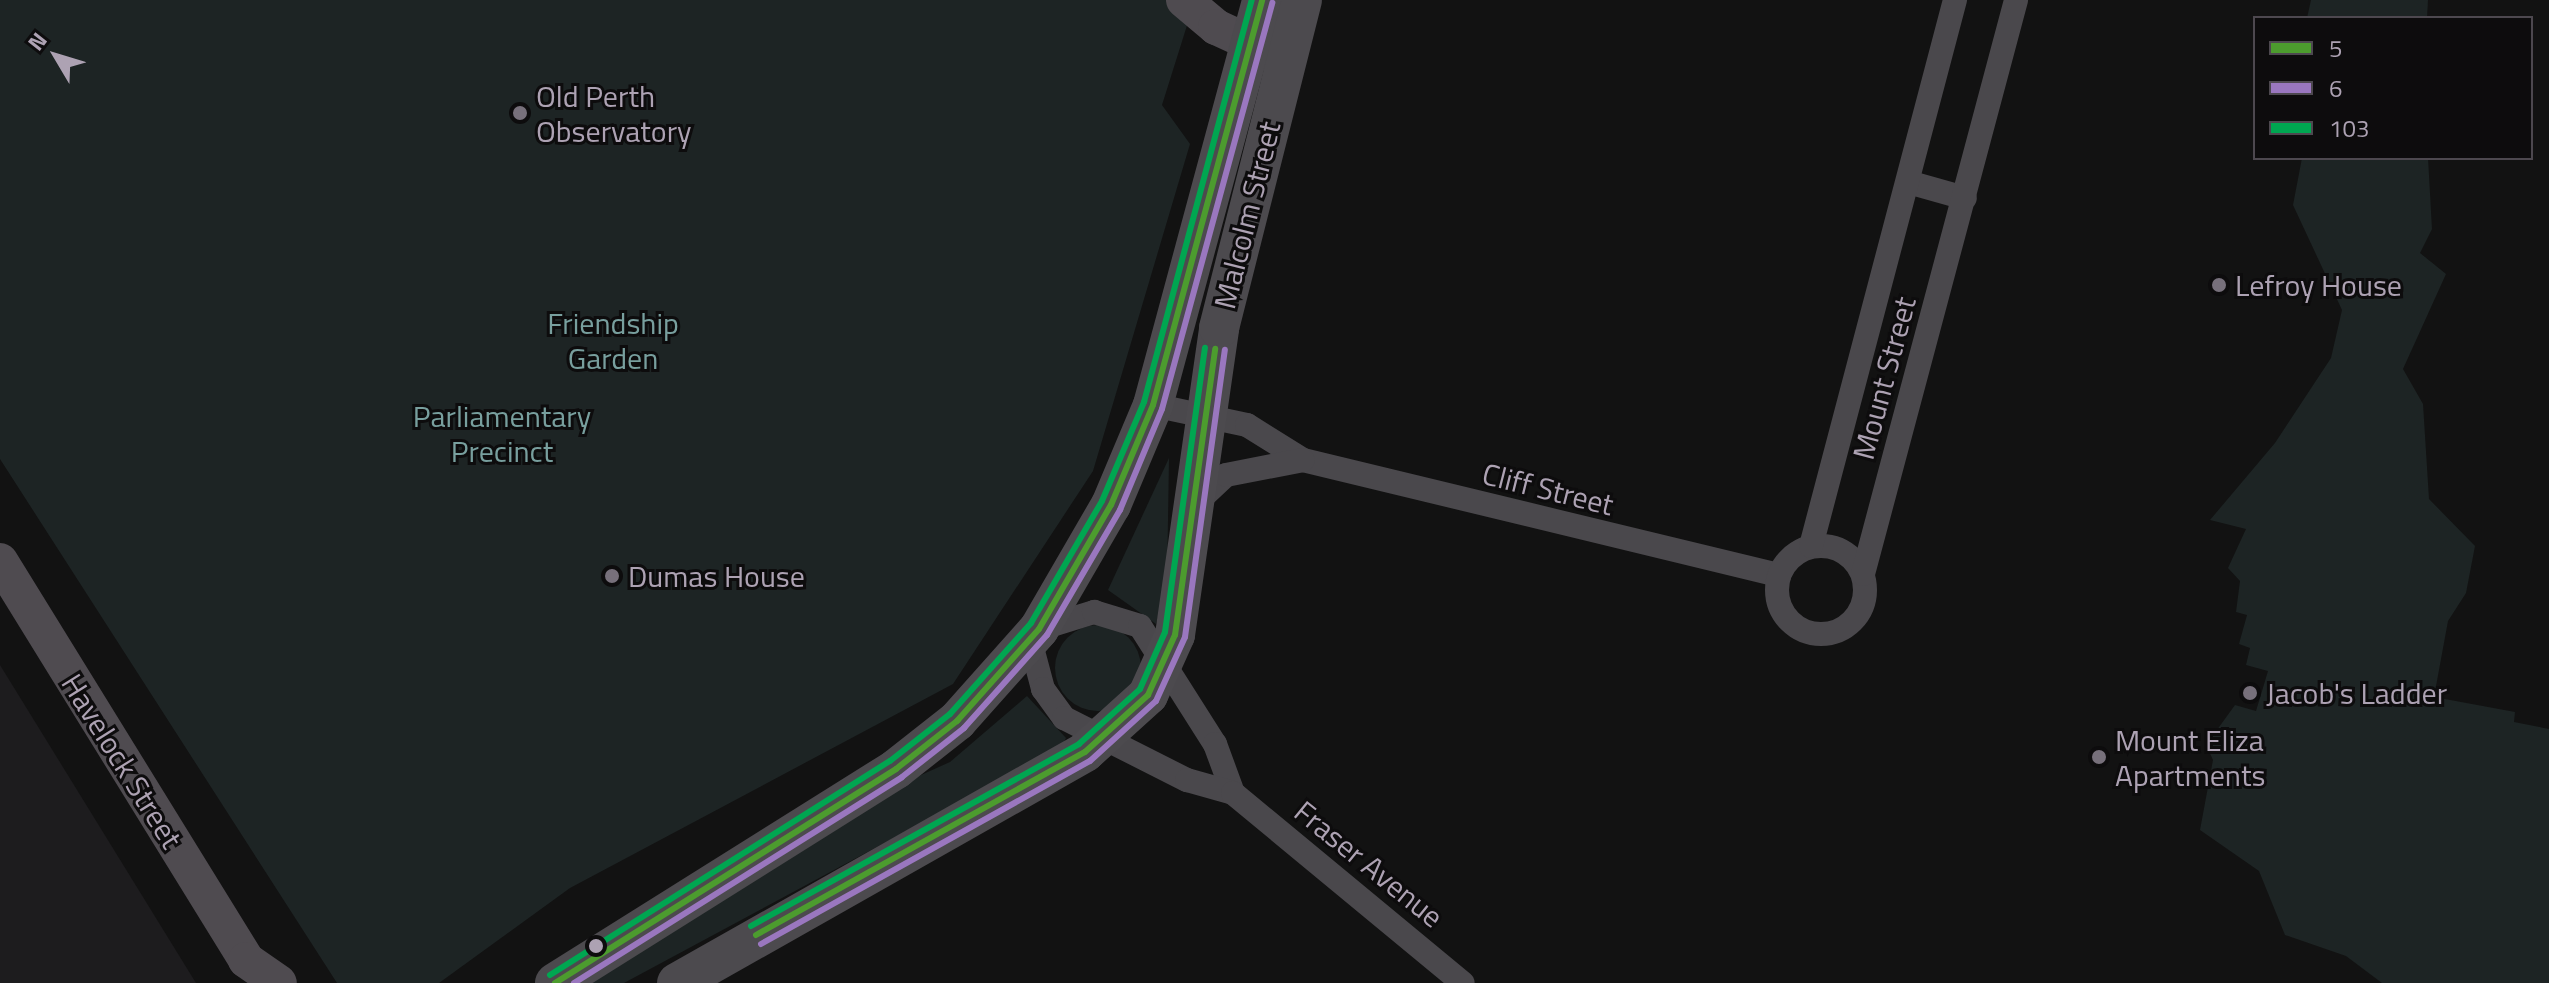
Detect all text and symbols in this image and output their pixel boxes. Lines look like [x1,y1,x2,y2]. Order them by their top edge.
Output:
north arrow [16,16,96,96]
legend [2253,16,2533,160]
text: N [19,25,55,58]
text: 5 [2329,30,2342,66]
text: 6 [2329,70,2342,106]
place label: Old Perth Observatory [536,78,692,148]
marker: Old Perth Observatory [511,104,529,122]
text: 103 [2329,110,2369,146]
street label: Malcolm Street [1206,118,1288,312]
place label: Lefroy House [2235,267,2402,303]
marker: Lefroy House [2210,276,2228,294]
street label: Mount Street [1845,293,1923,463]
park label: Friendship Garden [547,305,679,376]
park label: Parliamentary Precinct [413,398,591,468]
street label: Cliff Street [1479,455,1617,523]
place label: Dumas House [628,558,805,594]
marker: Dumas House [603,567,621,585]
street label: Havelock Street [54,667,190,855]
place label: Jacob's Ladder [2266,675,2447,711]
marker: Jacob's Ladder [2241,684,2259,702]
place label: Mount Eliza Apartments [2115,722,2265,792]
marker: Mount Eliza Apartments [2090,748,2108,766]
street label: Fraser Avenue [1288,793,1450,935]
unlabelled marker [588,938,604,954]

